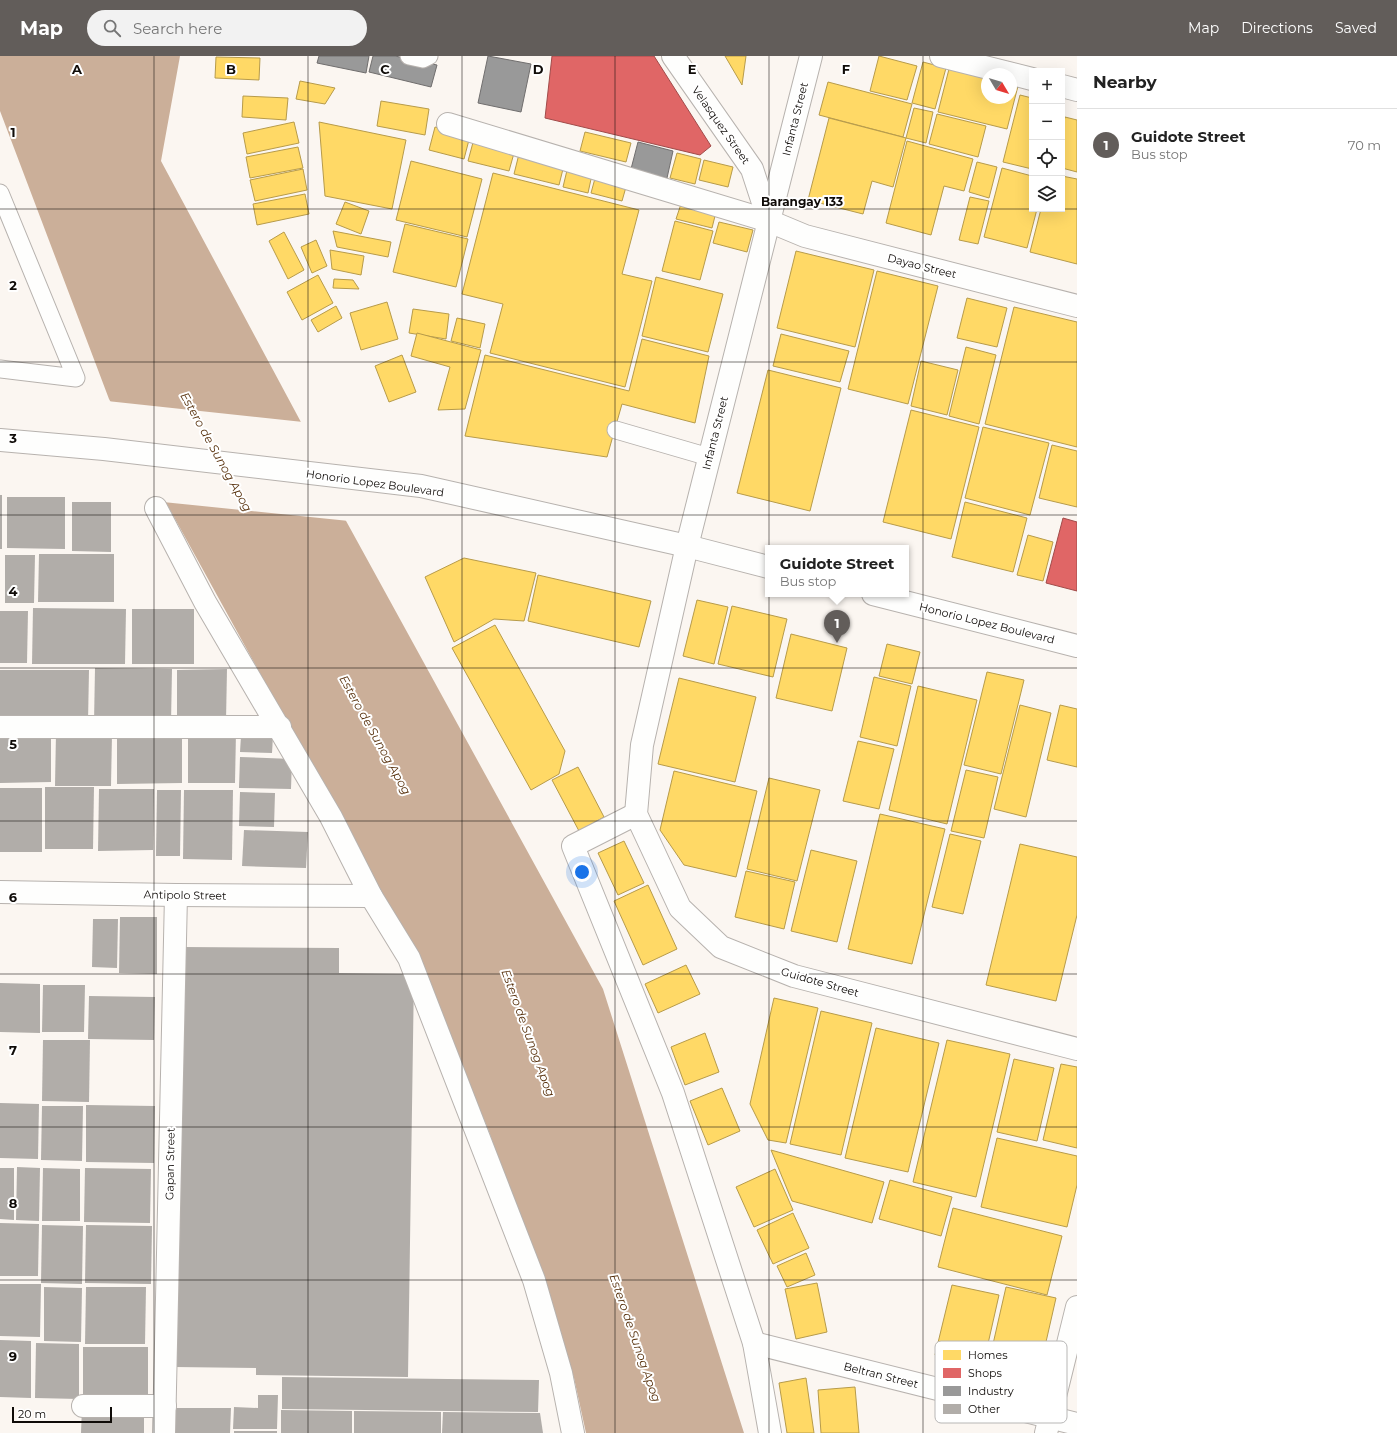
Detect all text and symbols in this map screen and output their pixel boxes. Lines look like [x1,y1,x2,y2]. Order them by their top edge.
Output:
search box [87,10,367,46]
text: Map [20,17,63,40]
icon: search [101,17,123,39]
text: Search here [133,19,222,38]
text: Map [1188,19,1219,37]
text: Directions [1241,19,1313,37]
text: Saved [1335,19,1377,37]
text: A [71,61,83,77]
text: B [226,61,236,77]
text: C [380,61,390,77]
text: D [533,61,544,77]
text: E [688,61,697,77]
text: F [842,61,850,77]
north arrow [981,68,1017,104]
map controls [1029,68,1065,212]
button: + [1029,68,1065,104]
text: Nearby [1093,72,1157,92]
street label: Infanta Street [779,80,811,157]
street label: Velasquez Street [689,83,753,167]
button: − [1029,104,1065,140]
text: 1 [10,124,16,140]
text: Guidote Street [1131,127,1245,146]
text: 1 [1103,137,1109,153]
text: 70 m [1348,137,1381,153]
button: locate [1029,140,1065,176]
text: Bus stop [1131,146,1188,162]
button: layers [1029,176,1065,212]
district label: Barangay 133 [761,194,843,209]
street label: Dayao Street [886,251,958,281]
text: 2 [9,277,17,293]
water label: Estero de Sunog Apog [177,389,256,514]
street label: Infanta Street [699,394,731,471]
text: 3 [8,430,17,446]
street label: Honorio Lopez Boulevard [305,466,445,500]
popup [765,545,909,597]
text: Guidote Street [780,554,894,573]
text: Bus stop [780,573,836,589]
text: 4 [9,583,18,599]
street label: Honorio Lopez Boulevard [918,599,1056,647]
pin: 1 [824,610,850,643]
water label: Estero de Sunog Apog [336,672,415,797]
text: 5 [9,736,17,752]
your location [572,862,592,882]
street label: Antipolo Street [143,887,227,903]
text: 6 [9,889,18,905]
street label: Guidote Street [779,964,861,1000]
water label: Estero de Sunog Apog [498,967,559,1099]
text: 7 [9,1042,17,1058]
street label: Gapan Street [162,1127,178,1200]
text: 8 [9,1195,18,1211]
water label: Estero de Sunog Apog [606,1272,664,1404]
legend [935,1341,1067,1423]
text: 9 [9,1348,17,1364]
text: Homes [968,1348,1008,1362]
street label: Beltran Street [842,1359,920,1391]
text: Shops [968,1366,1003,1380]
text: Industry [968,1384,1014,1398]
text: Other [968,1402,1000,1416]
scale bar [12,1405,112,1424]
text: 20 m [18,1407,46,1421]

